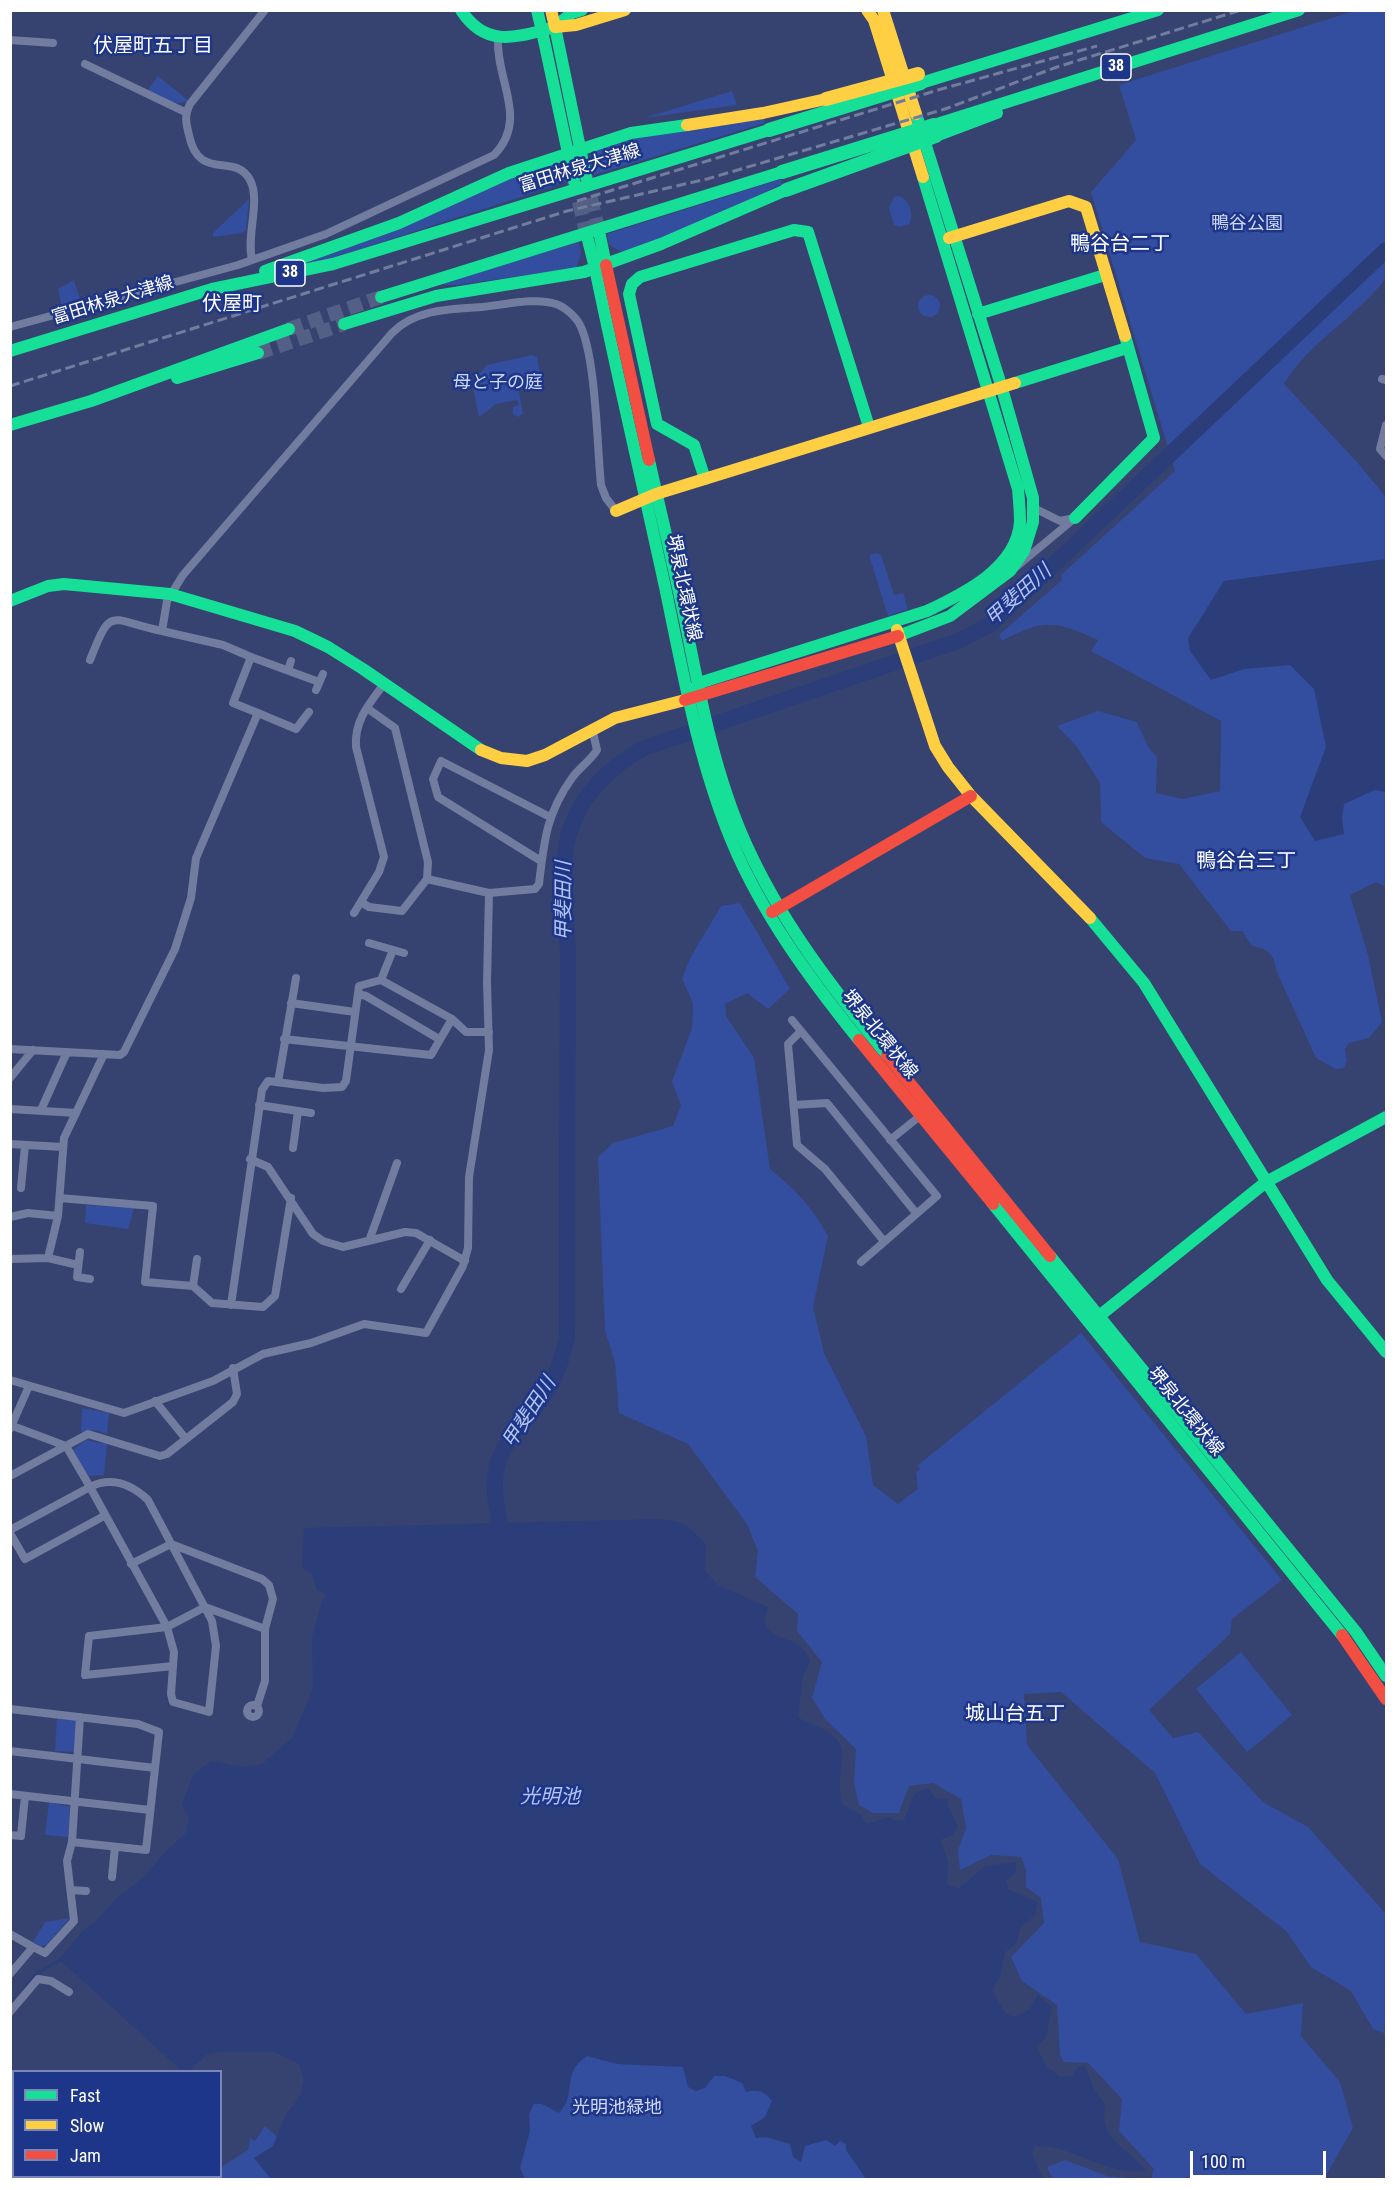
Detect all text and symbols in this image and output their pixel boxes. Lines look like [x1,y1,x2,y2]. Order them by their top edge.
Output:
district label: 伏屋町五丁目 [93,35,213,59]
road number: 38 [1101,54,1131,80]
street label: 富田林泉大津線 [517,140,643,198]
park label: 鴨谷公園 [1211,213,1283,235]
district label: 鴨谷台二丁 [1070,233,1170,257]
road number: 38 [275,260,305,286]
street label: 富田林泉大津線 [50,272,176,330]
district label: 伏屋町 [202,293,262,317]
park label: 母と子の庭 [453,372,543,394]
street label: 堺泉北環状線 [661,533,705,643]
water label: 甲斐田川 [981,560,1057,632]
district label: 鴨谷台三丁 [1196,850,1296,874]
water label: 甲斐田川 [553,861,577,941]
street label: 堺泉北環状線 [837,986,921,1084]
street label: 堺泉北環状線 [1143,1363,1227,1461]
water label: 甲斐田川 [498,1373,562,1453]
district label: 城山台五丁 [965,1703,1065,1727]
water label: 光明池 [520,1786,580,1810]
legend [12,2070,222,2178]
text: Fast [70,2085,101,2106]
park label: 光明池緑地 [572,2097,662,2119]
text: Slow [70,2115,104,2136]
scale bar [1193,2139,1330,2177]
text: Jam [70,2145,101,2166]
text: 100 m [1201,2151,1245,2172]

